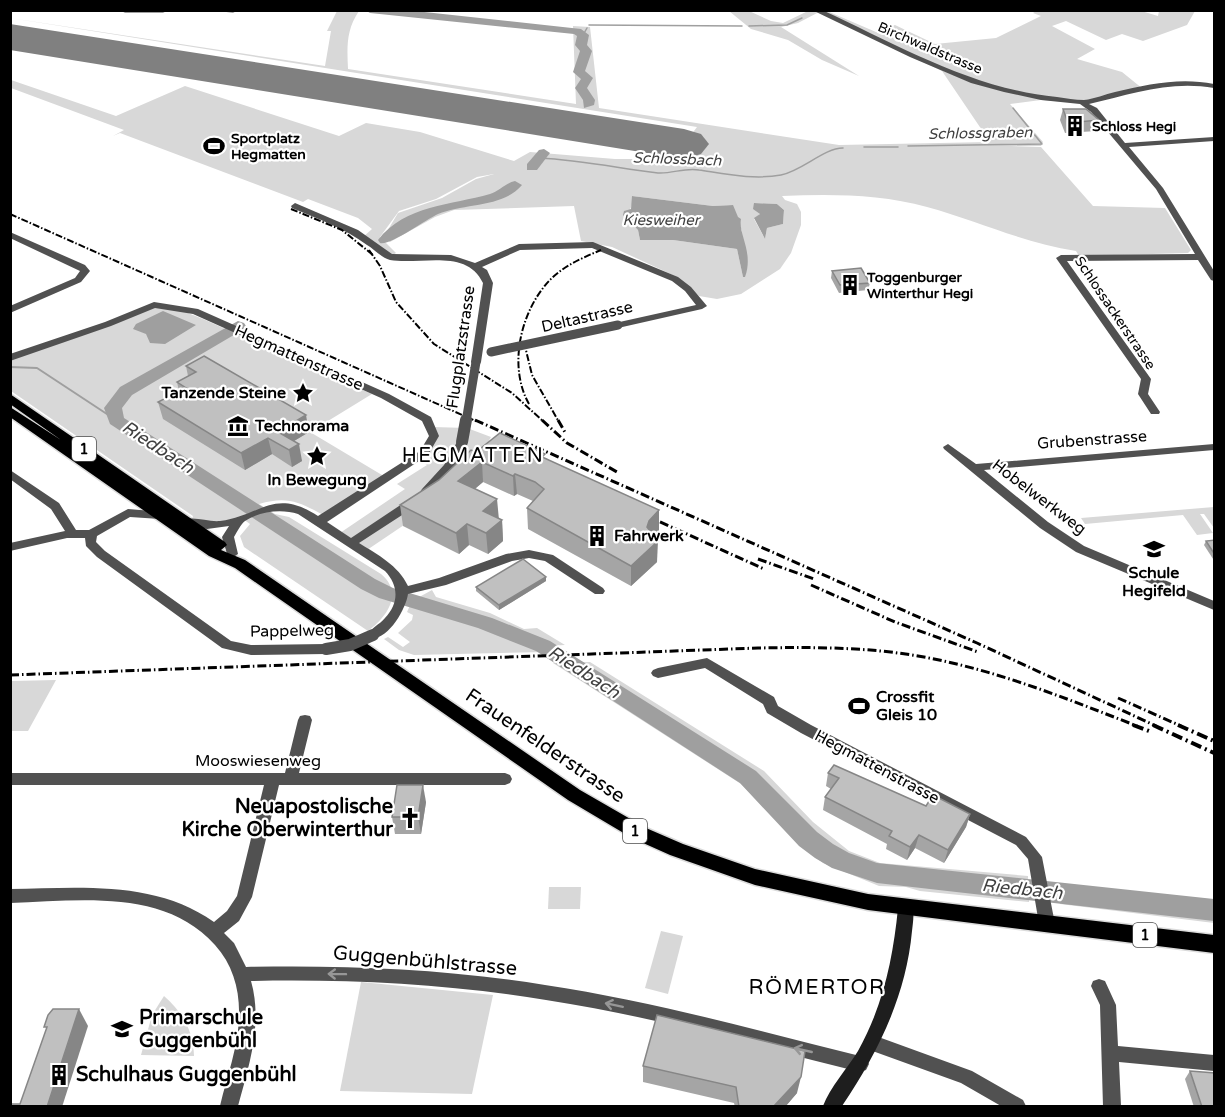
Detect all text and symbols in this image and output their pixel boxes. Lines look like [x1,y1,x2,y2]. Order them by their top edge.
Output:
street label: Birchwaldstrasse [875,18,985,78]
building icon: Schloss Hegi [1063,114,1087,138]
place label: Schloss Hegi [1092,118,1176,135]
water label: Schlossgraben [928,123,1033,143]
place label: Sportplatz Hegmatten [231,130,306,163]
sports icon: Sportplatz Hegmatten [202,134,226,158]
water label: Schlossbach [632,148,722,170]
water label: Kiesweiher [623,211,702,229]
street label: Schlossackerstrasse [1071,253,1159,373]
place label: Toggenburger Winterthur Hegi [866,269,973,302]
building icon: Toggenburger Winterthur Hegi [838,273,862,297]
street label: Flugplatzstrasse [442,284,480,410]
street label: Deltastrasse [539,297,635,337]
street label: Hegmattenstrasse [232,321,366,395]
place icon: Tanzende Steine [291,381,315,405]
place label: Tanzende Steine [160,383,286,403]
museum icon: Technorama [226,414,250,438]
water label: Riedbach [118,416,199,479]
place label: Technorama [254,416,349,436]
street label: Grubenstrasse [1036,426,1148,454]
road number: 1 [72,437,96,461]
place icon: In Bewegung [305,444,329,468]
district label: HEGMATTEN [402,444,544,468]
street label: Hobelwerkweg [988,455,1090,539]
place label: In Bewegung [267,470,367,490]
building icon: Fahrwerk [585,524,609,548]
place label: Fahrwerk [614,526,684,546]
school or university icon: Schule Hegifeld [1142,537,1166,561]
place label: Schule Hegifeld [1122,563,1186,601]
street label: Pappelweg [250,620,334,642]
water label: Riedbach [544,641,625,704]
street label: Frauenfelderstrasse [461,684,629,808]
place label: Crossfit Gleis 10 [876,687,937,725]
sports icon: Crossfit Gleis 10 [847,694,871,718]
street label: Hegmattenstrasse [811,726,943,808]
street label: Mooswiesenweg [195,751,321,771]
place label: Neuapostolische Kirche Oberwinterthur [181,795,393,842]
church icon: Neuapostolische Kirche Oberwinterthur [398,806,422,830]
road number: 1 [623,819,647,843]
water label: Riedbach [981,874,1064,904]
road number: 1 [1133,923,1157,947]
street label: Guggenbühlstrasse [332,941,518,981]
one-way arrow [327,968,347,980]
district label: RÖMERTOR [749,975,885,1000]
one-way arrow [604,999,624,1010]
place label: Primarschule Guggenbühl [139,1006,263,1053]
school or university icon: Primarschule Guggenbühl [110,1017,134,1041]
one-way arrow [794,1044,813,1056]
building icon: Schulhaus Guggenbühl [47,1063,71,1087]
place label: Schulhaus Guggenbühl [76,1063,297,1087]

